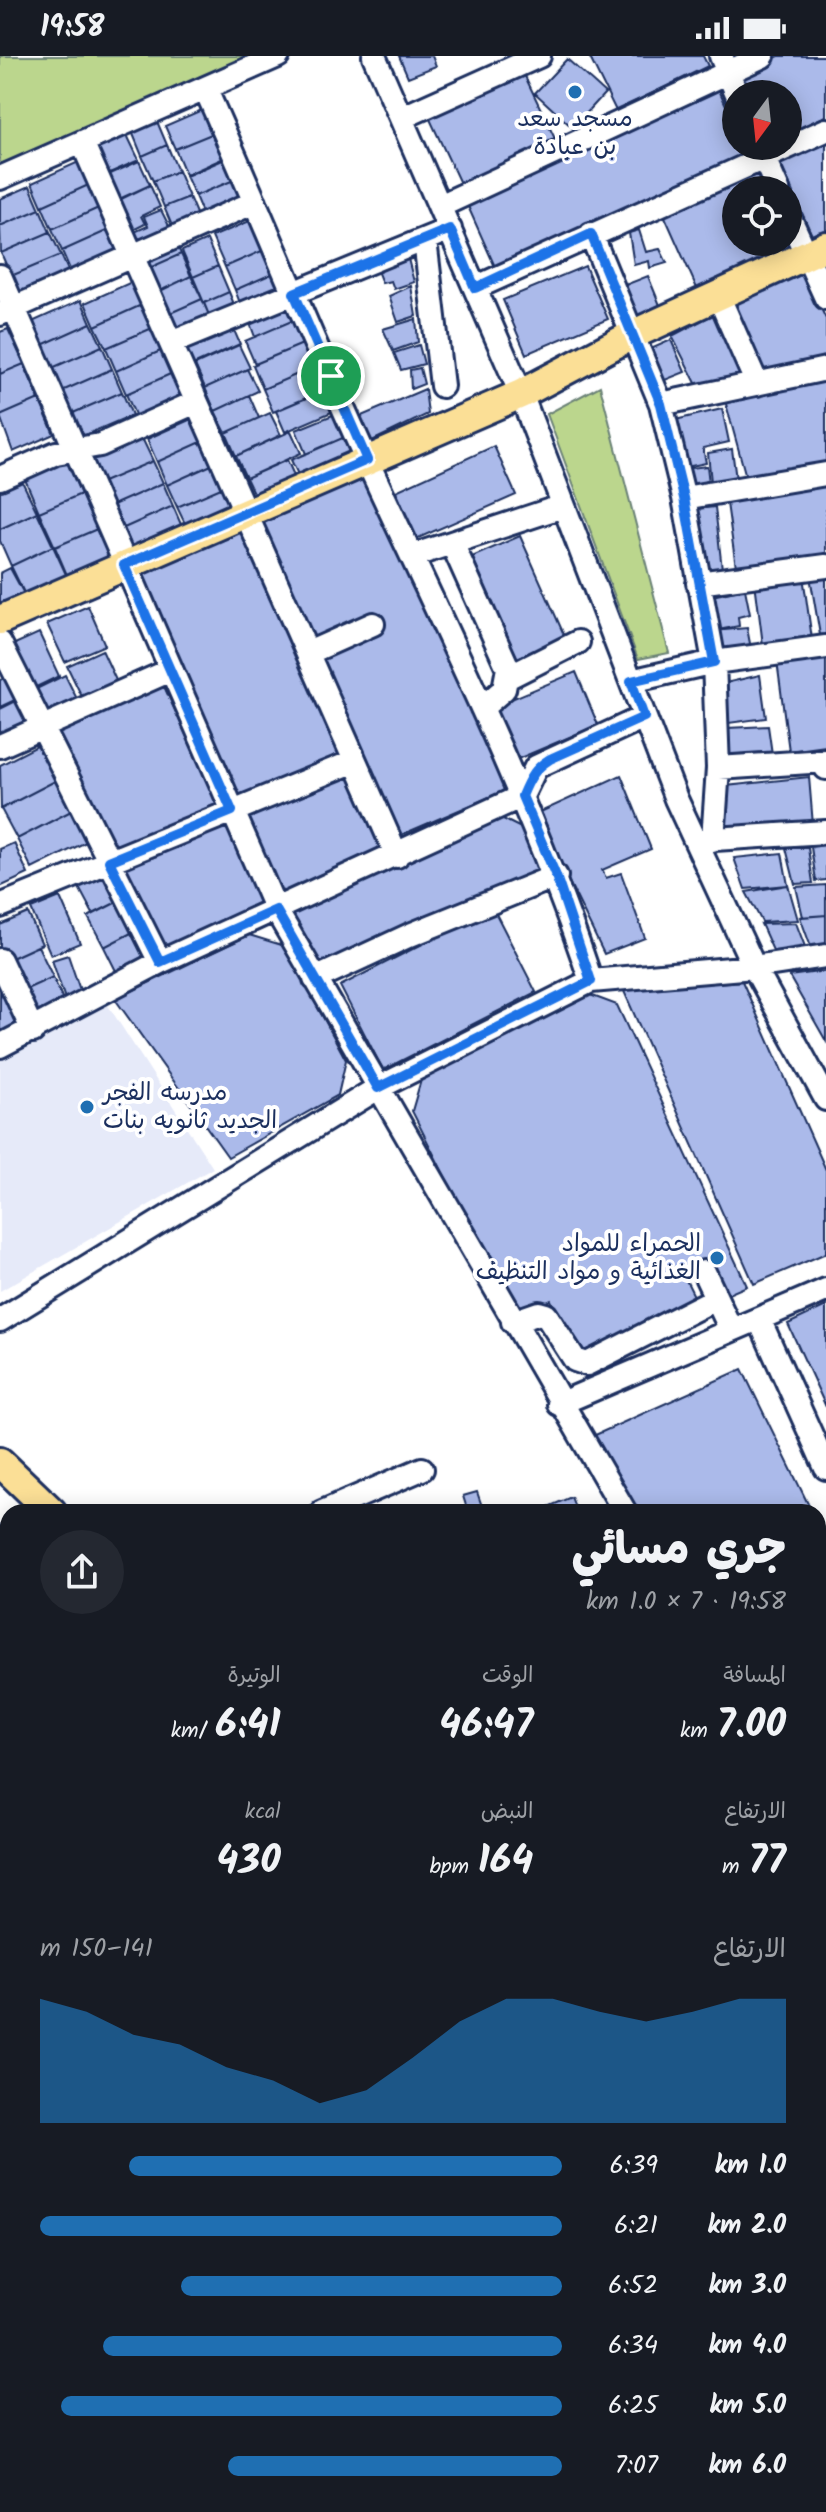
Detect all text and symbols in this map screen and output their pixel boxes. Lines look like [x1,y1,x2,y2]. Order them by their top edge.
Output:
text: 19:58 [40,4,105,52]
north arrow [722,80,802,160]
map controls [722,80,802,256]
marker: مسجد سعد بن عبادة [566,83,584,101]
place label: مسجد سعد بن عبادة [517,100,633,167]
button: locate [722,176,802,256]
pin [297,342,365,410]
icon: arrive [309,354,353,398]
place label: مدرسه الفجر الجديد ثانويه بنات [101,1074,277,1141]
marker: مدرسه الفجر الجديد ثانويه بنات [78,1098,96,1116]
place label: الحمراء للمواد الغذائية و مواد التنظيف [476,1225,701,1292]
marker: الحمراء للمواد الغذائية و مواد التنظيف [708,1249,726,1267]
text: جري مسائي [572,1516,786,1586]
button: share [40,1530,124,1614]
text: 19:58 · 7 × 1.0 km [586,1581,786,1623]
text: الوتيرة [228,1659,281,1694]
text: الوقت [482,1659,533,1694]
text: المسافة [723,1659,786,1694]
text: 6:41 [215,1694,281,1758]
text: 46:47 [439,1694,533,1758]
text: 7.00 [717,1694,786,1758]
text: /km [171,1714,215,1749]
text: km [680,1714,717,1749]
text: kcal [245,1795,281,1830]
text: النبض [481,1795,533,1830]
text: الارتفاع [724,1795,786,1830]
text: 430 [216,1830,281,1894]
text: 164 [478,1830,533,1894]
text: 77 [748,1830,786,1894]
text: bpm [429,1850,478,1885]
text: m [722,1850,748,1885]
text: 141–150 m [40,1928,153,1970]
text: الارتفاع [713,1929,786,1971]
text: 6:39 [610,2145,658,2187]
text: 1.0 km [715,2145,786,2187]
text: 6:21 [614,2205,658,2247]
text: 2.0 km [707,2205,786,2247]
text: 6:52 [608,2265,658,2307]
text: 3.0 km [708,2265,786,2307]
text: 6:34 [608,2325,658,2367]
text: 4.0 km [708,2325,786,2367]
text: 6:25 [608,2385,658,2427]
text: 5.0 km [709,2385,786,2427]
text: 7:07 [615,2445,658,2487]
text: 6.0 km [708,2445,786,2487]

